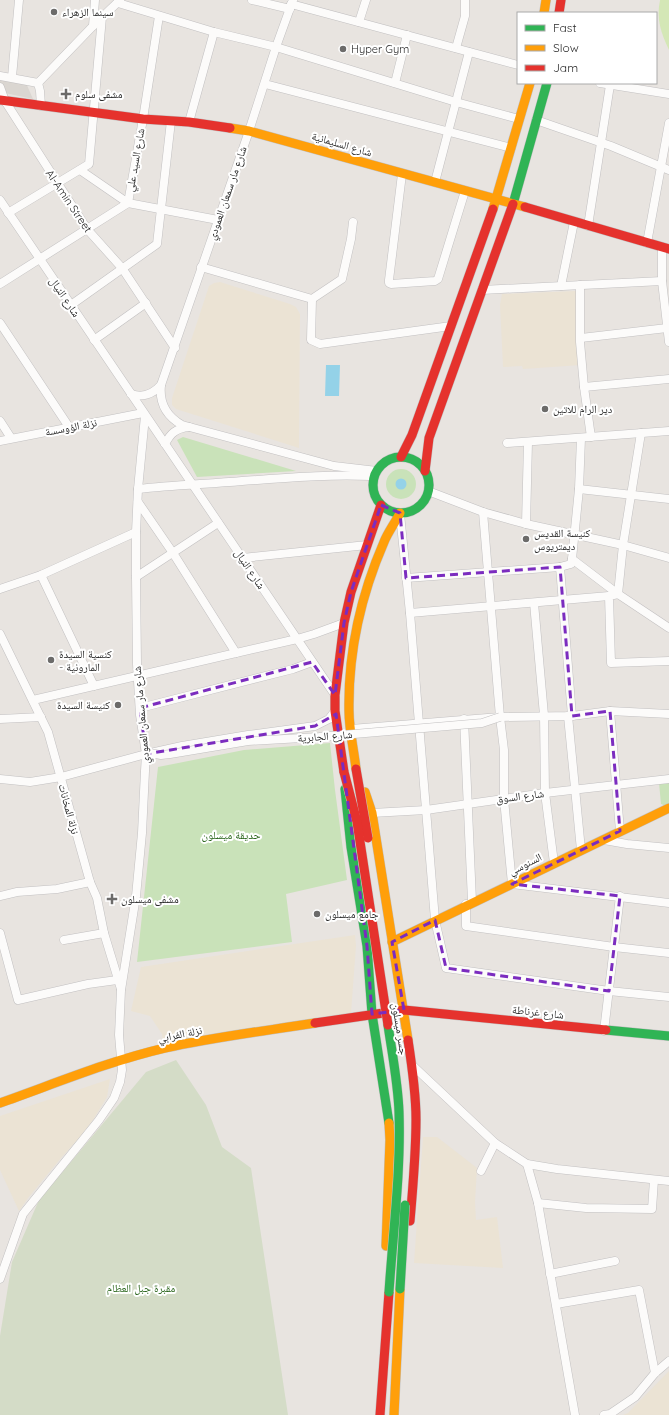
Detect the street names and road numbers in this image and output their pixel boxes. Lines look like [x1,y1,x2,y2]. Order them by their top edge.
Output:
street label: شارع السيد علي [123,127,149,193]
street label: شارع السليمانية [310,129,374,159]
street label: شارع مار سمعان العمودي [204,144,251,242]
street label: Al-Amin Street [43,167,95,235]
street label: شارع النيال [47,274,83,320]
street label: نزلة الؤوسسة [44,415,98,439]
street label: شارع النيال [232,546,268,592]
street label: شارع مار سمعان العمودي [130,665,154,764]
street label: شارع الجابرية [297,727,353,745]
street label: نزلة المخانات [56,782,82,836]
street label: شارع السوق [495,786,545,806]
street label: السنوسي [506,850,545,880]
street label: جسر ميسلون [389,1002,411,1056]
street label: شارع غرناطة [511,1002,565,1022]
street label: نزلة الفرابي [157,1023,204,1047]

